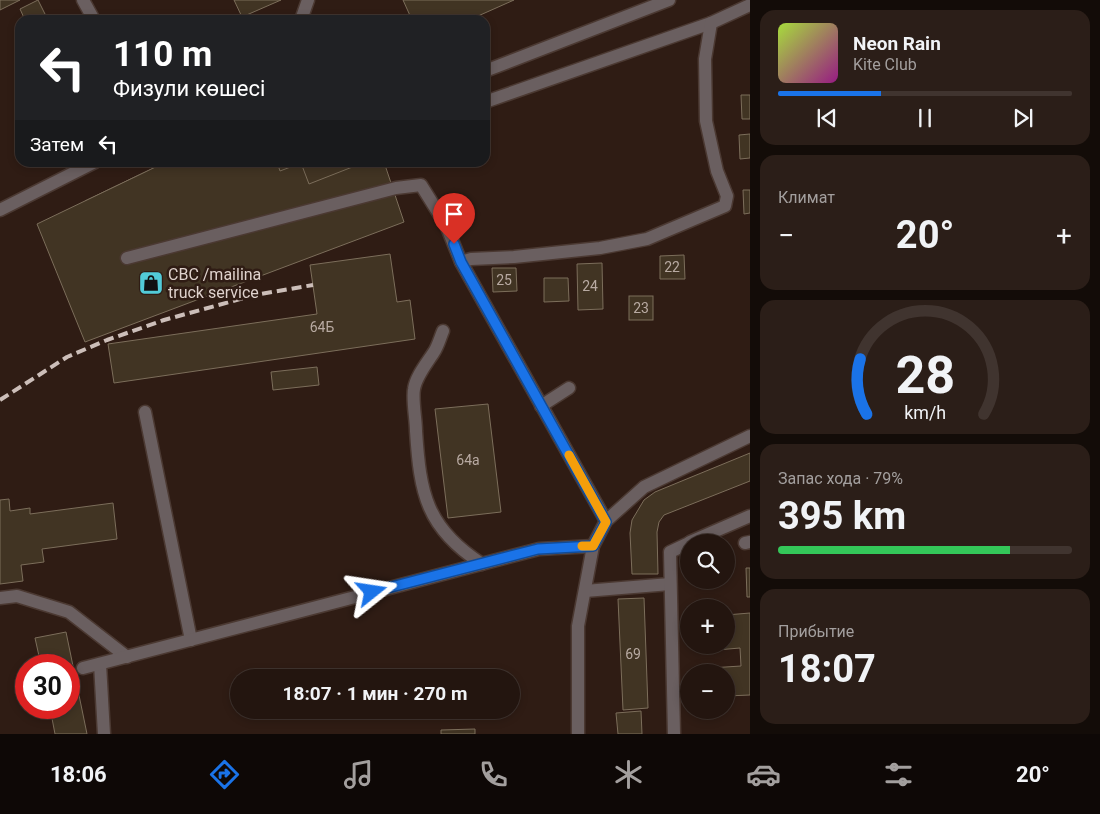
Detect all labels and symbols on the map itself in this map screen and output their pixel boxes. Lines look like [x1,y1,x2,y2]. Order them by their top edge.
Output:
pin [433,193,475,244]
house number: 22 [664,259,680,275]
place label: CBC /mailina truck service [168,265,261,302]
shop icon: CBC /mailina truck service [138,270,164,296]
house number: 25 [496,272,512,288]
house number: 24 [582,278,598,294]
house number: 23 [633,300,649,316]
house number: 64Б [310,319,334,335]
house number: 64а [456,452,480,468]
position arrow [345,565,397,617]
house number: 69 [625,646,641,662]
speed limit sign: 30 [15,654,80,719]

